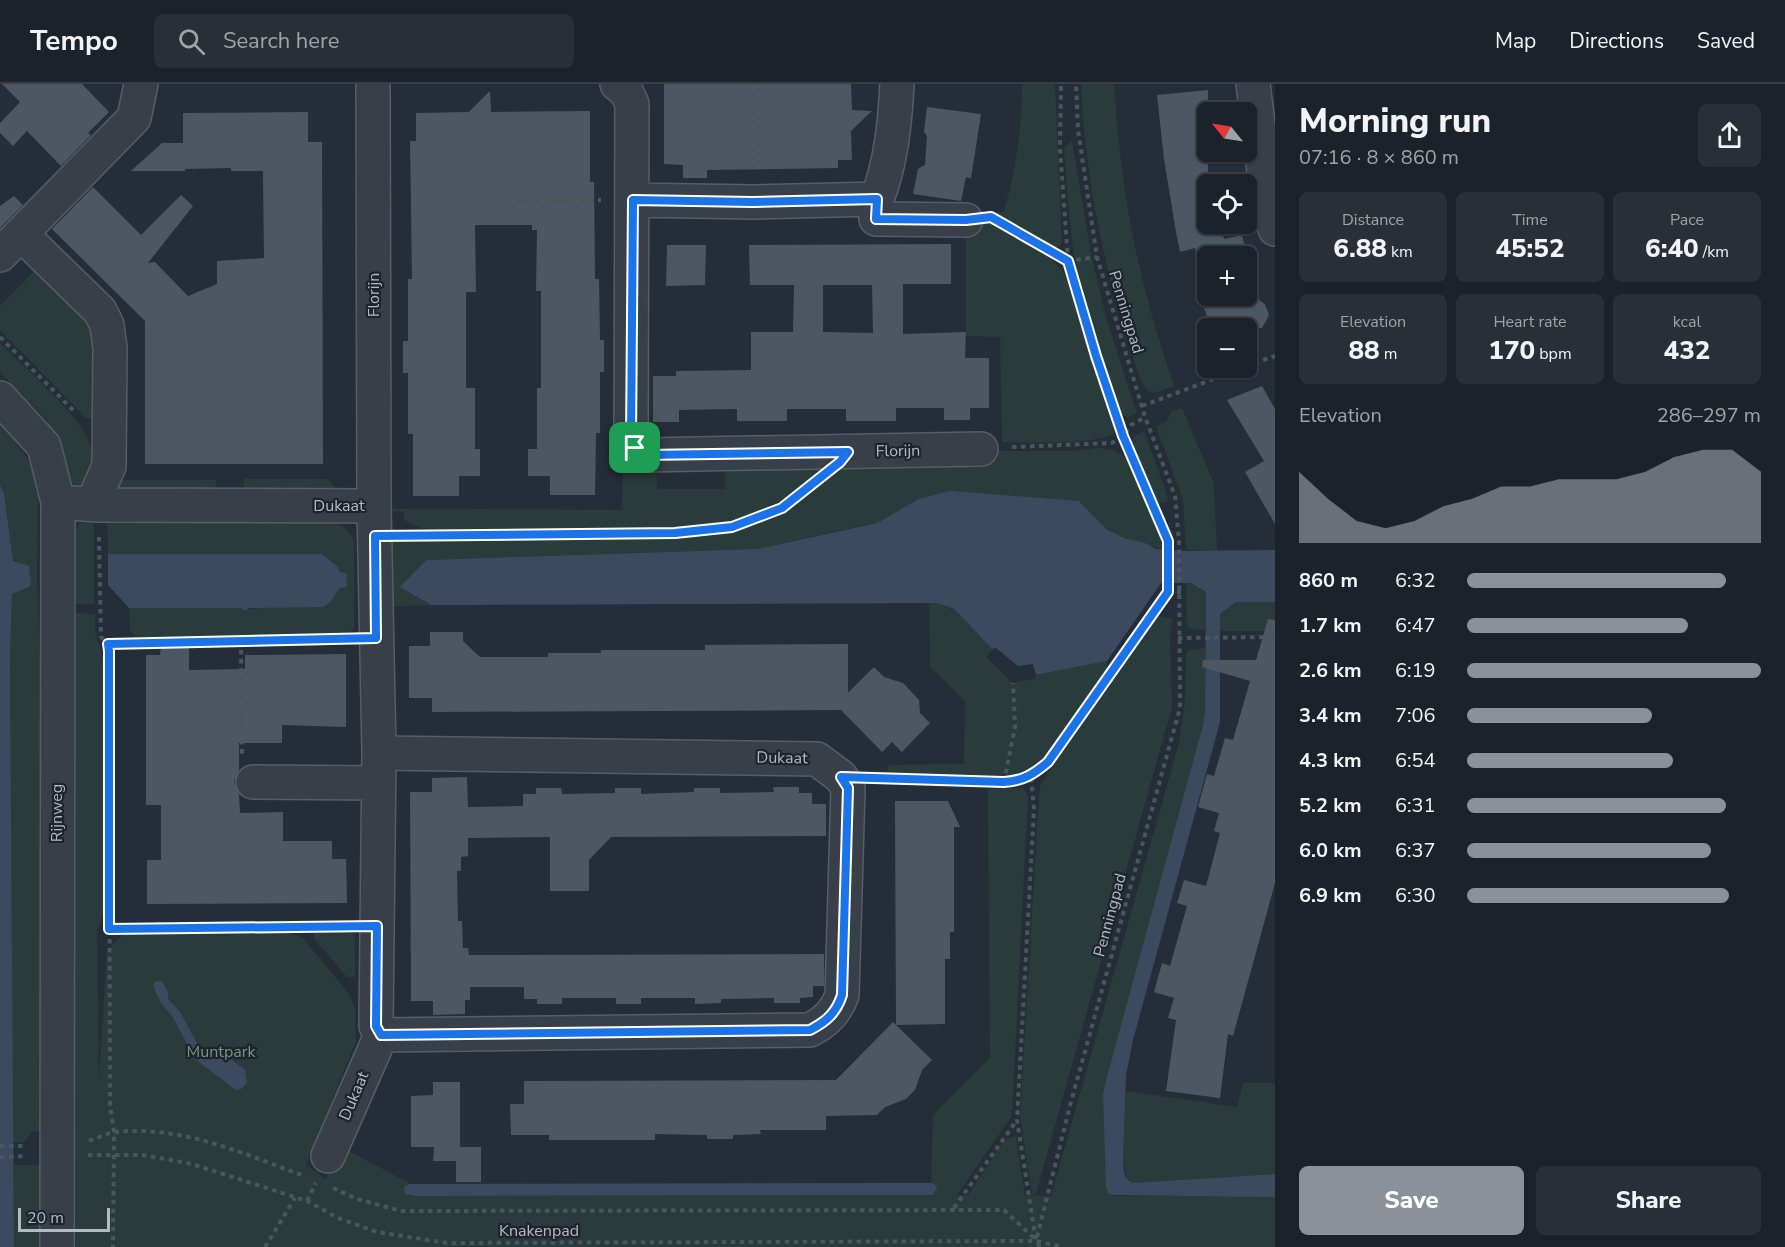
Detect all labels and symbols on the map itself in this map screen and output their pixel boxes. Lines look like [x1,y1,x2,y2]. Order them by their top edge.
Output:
north arrow [1197,102,1257,162]
street label: Penningpad [1103,268,1149,356]
street label: Florijn [363,273,385,317]
pin [609,422,660,473]
street label: Florijn [875,440,921,462]
street label: Dukaat [313,495,365,517]
street label: Dukaat [756,747,808,769]
street label: Rijnweg [46,784,68,842]
street label: Penningpad [1088,871,1132,959]
park label: Muntpark [187,1041,256,1063]
street label: Dukaat [334,1068,374,1124]
scale bar [18,1205,110,1232]
street label: Knakenpad [499,1220,579,1242]

